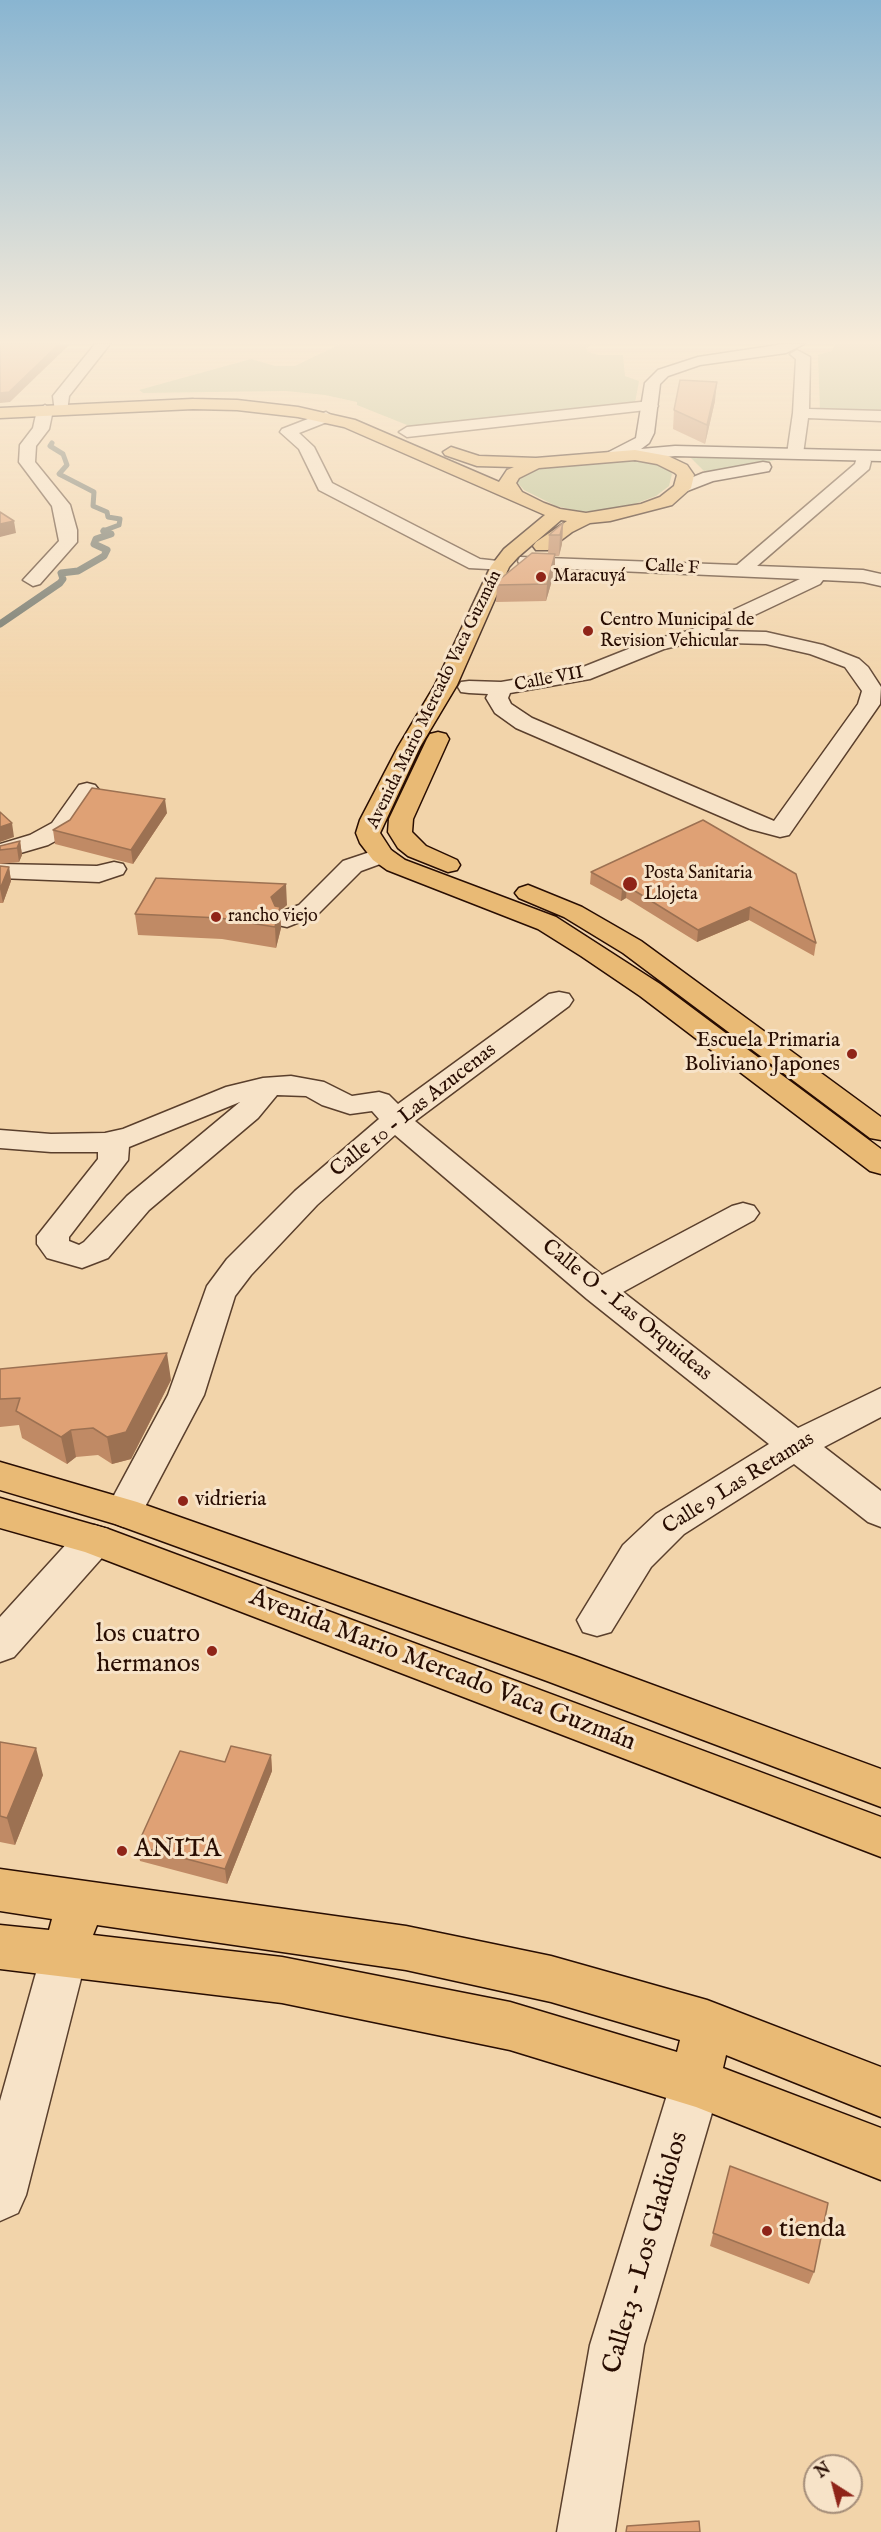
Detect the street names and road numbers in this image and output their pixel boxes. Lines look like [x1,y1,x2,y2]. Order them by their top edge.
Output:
street label: Calle F [644,556,700,580]
street label: Avenida Mario Mercado Vaca Guzmán [363,567,507,833]
street label: Calle VII [513,663,585,697]
street label: Calle 10 - Las Azucenas [326,1038,502,1184]
street label: Calle O - Las Orquideas [536,1235,716,1387]
street label: Calle 9 Las Retamas [659,1427,819,1541]
street label: Avenida Mario Mercado Vaca Guzmán [244,1583,640,1759]
street label: Calle13 - Los Gladiolos [598,2129,696,2377]

